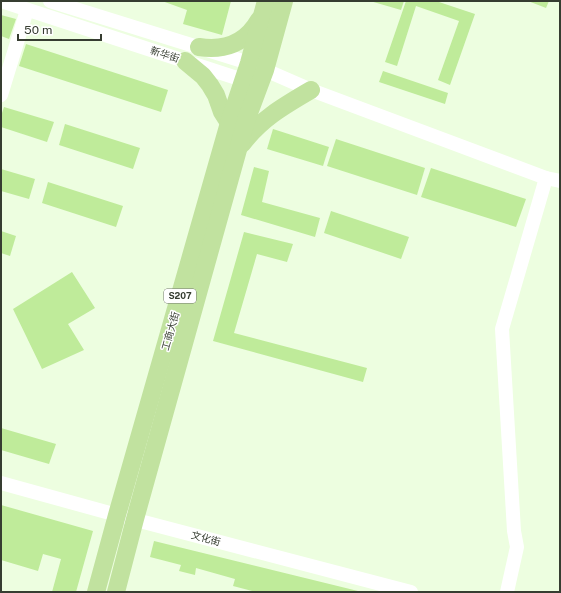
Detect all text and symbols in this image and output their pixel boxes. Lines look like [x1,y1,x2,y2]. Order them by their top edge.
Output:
scale bar [18,16,101,42]
text: 50 m [24,23,52,37]
street label: 新华街 [149,44,181,64]
road number: S207 [164,289,196,303]
street label: 工商大街 [159,310,181,352]
street label: 文化街 [190,528,222,548]

